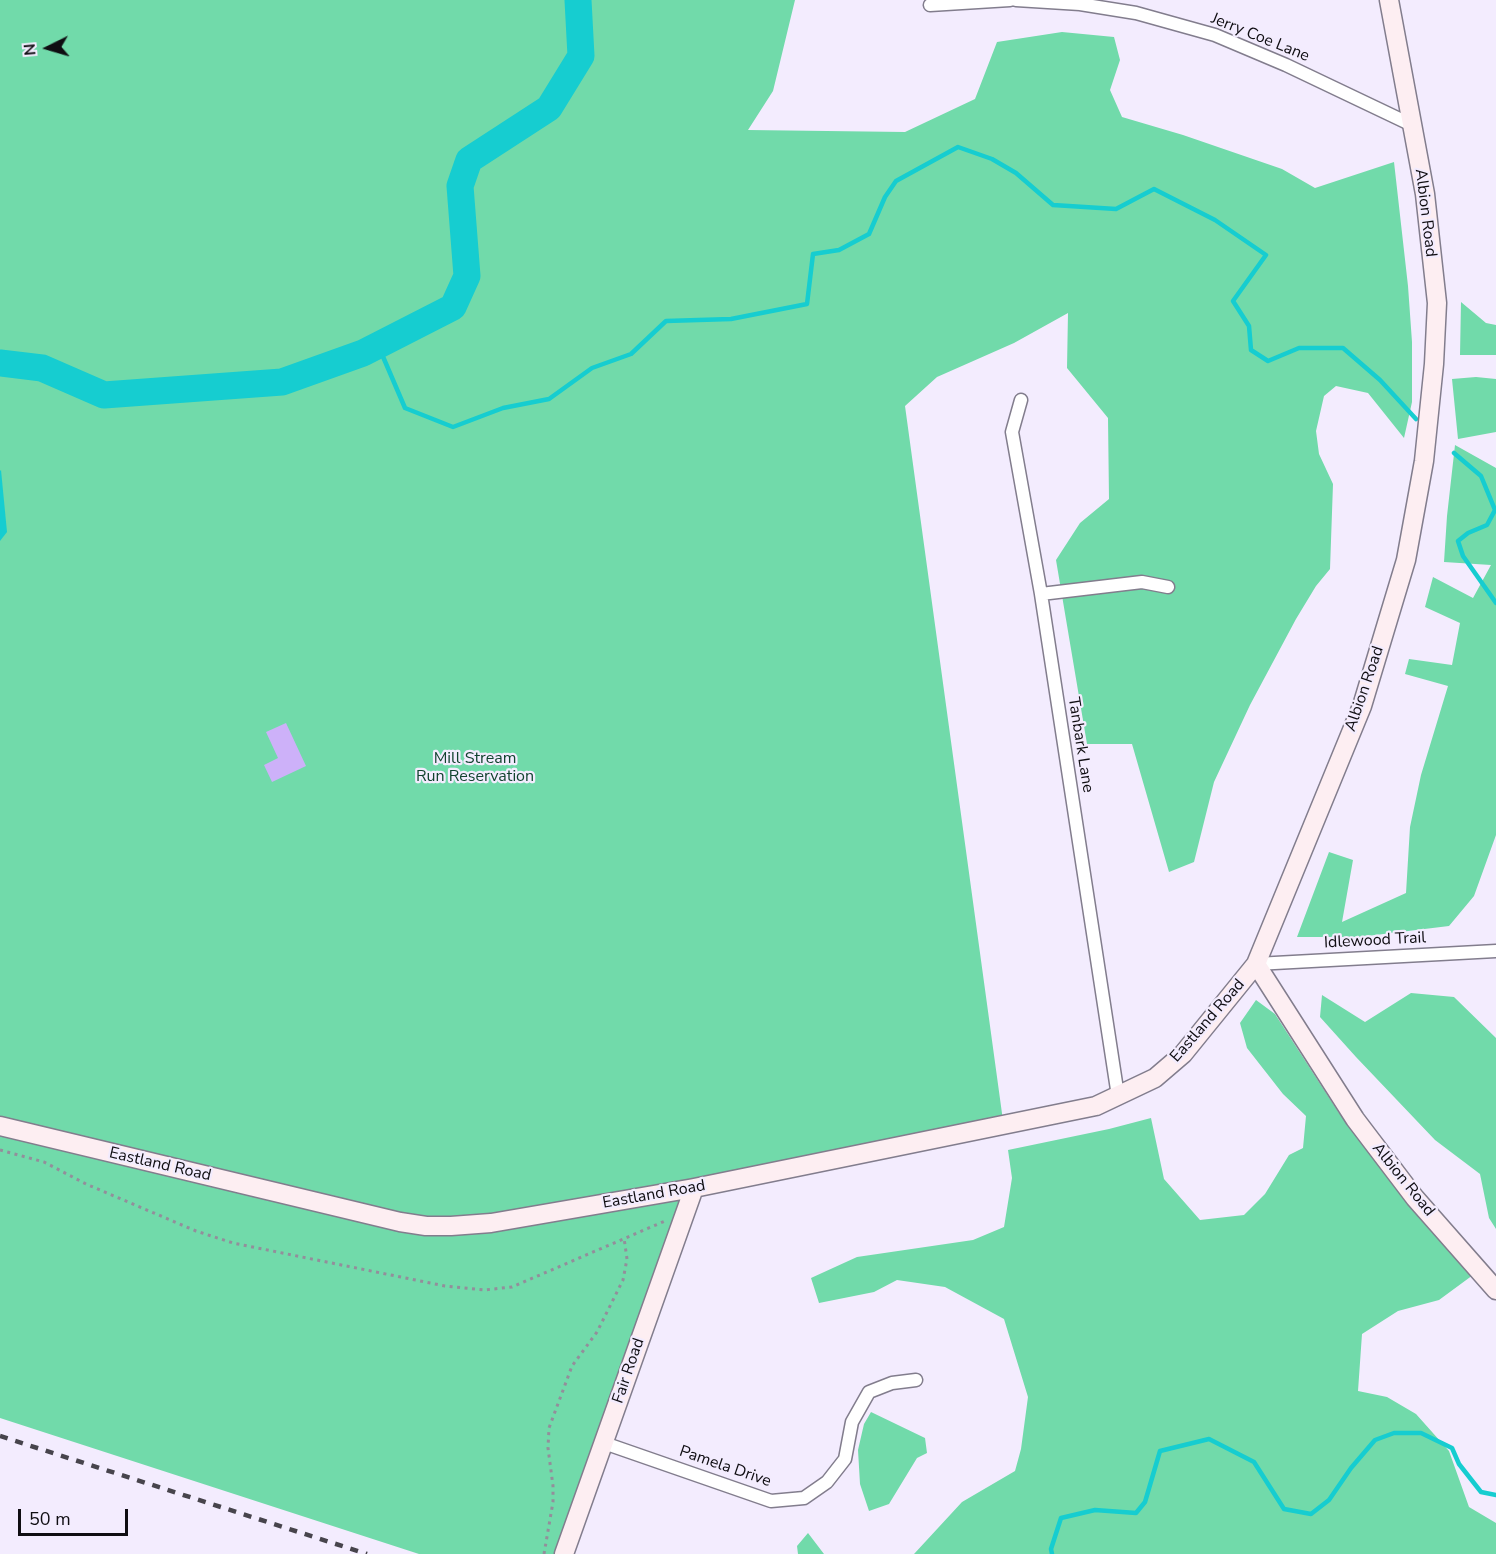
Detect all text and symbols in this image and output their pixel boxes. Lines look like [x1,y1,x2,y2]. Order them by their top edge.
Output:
street label: Jerry Coe Lane [1208,10,1312,66]
north arrow [18,18,78,78]
text: N [19,43,42,56]
street label: Albion Road [1410,168,1440,258]
street label: Albion Road [1341,644,1389,734]
street label: Tanbark Lane [1063,696,1097,794]
park label: Mill Stream Run Reservation [416,749,534,787]
street label: Idlewood Trail [1324,929,1426,953]
street label: Eastland Road [1167,976,1249,1066]
street label: Albion Road [1368,1139,1438,1221]
street label: Eastland Road [107,1144,213,1186]
street label: Eastland Road [601,1177,707,1213]
street label: Fair Road [609,1336,649,1406]
street label: Pamela Drive [677,1442,773,1492]
scale bar [21,1497,130,1535]
text: 50 m [29,1507,71,1531]

